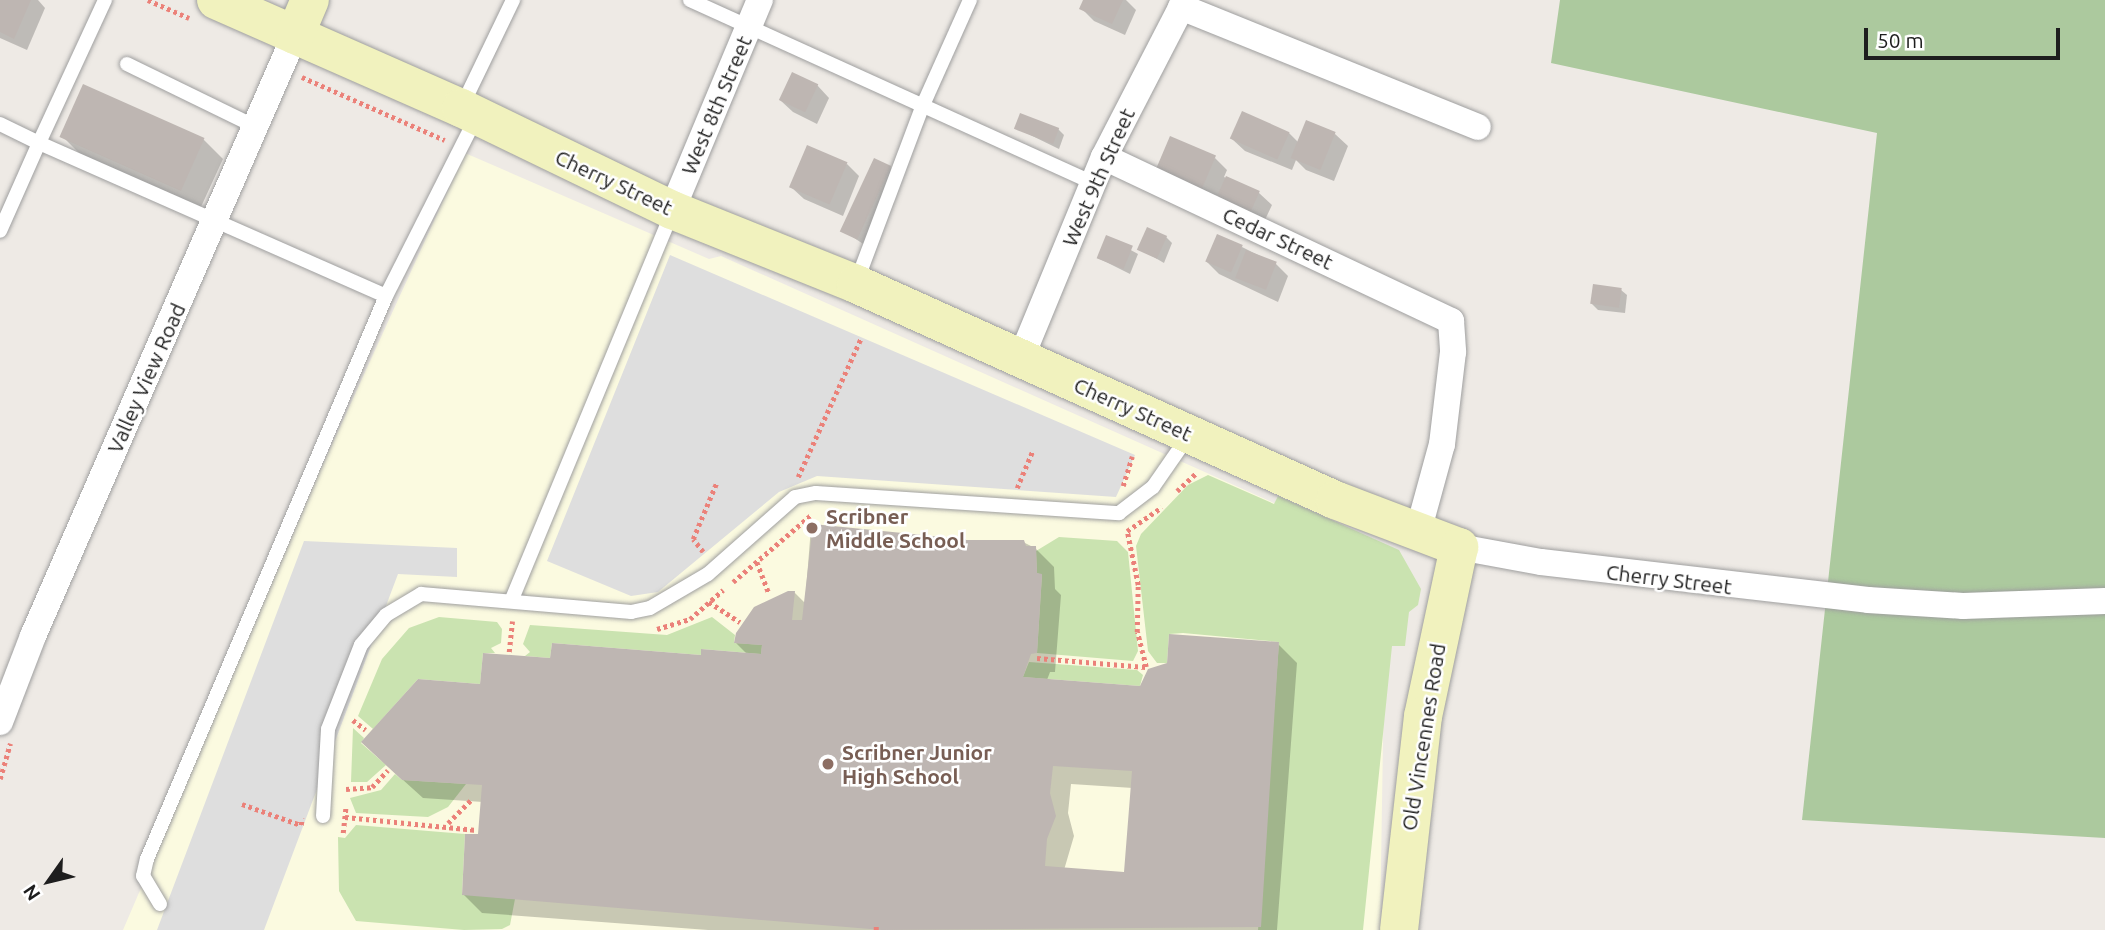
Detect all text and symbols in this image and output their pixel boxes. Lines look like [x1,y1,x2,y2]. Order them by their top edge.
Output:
scale bar [1867,14,2063,58]
text: 50 m [1877,28,1924,52]
street label: West 8th Street [675,32,757,178]
street label: West 9th Street [1056,104,1140,250]
street label: Cherry Street [551,144,677,220]
street label: Cedar Street [1219,201,1337,275]
street label: Valley View Road [102,299,190,457]
street label: Cherry Street [1070,372,1196,446]
place label: Scribner Middle School [826,503,965,553]
marker: Scribner Middle School [804,520,820,536]
street label: Cherry Street [1605,559,1733,599]
street label: Old Vincennes Road [1396,642,1450,832]
place label: Scribner Junior High School [842,739,992,789]
marker: Scribner Junior High School [820,756,836,772]
north arrow [14,846,84,916]
text: N [19,881,45,905]

